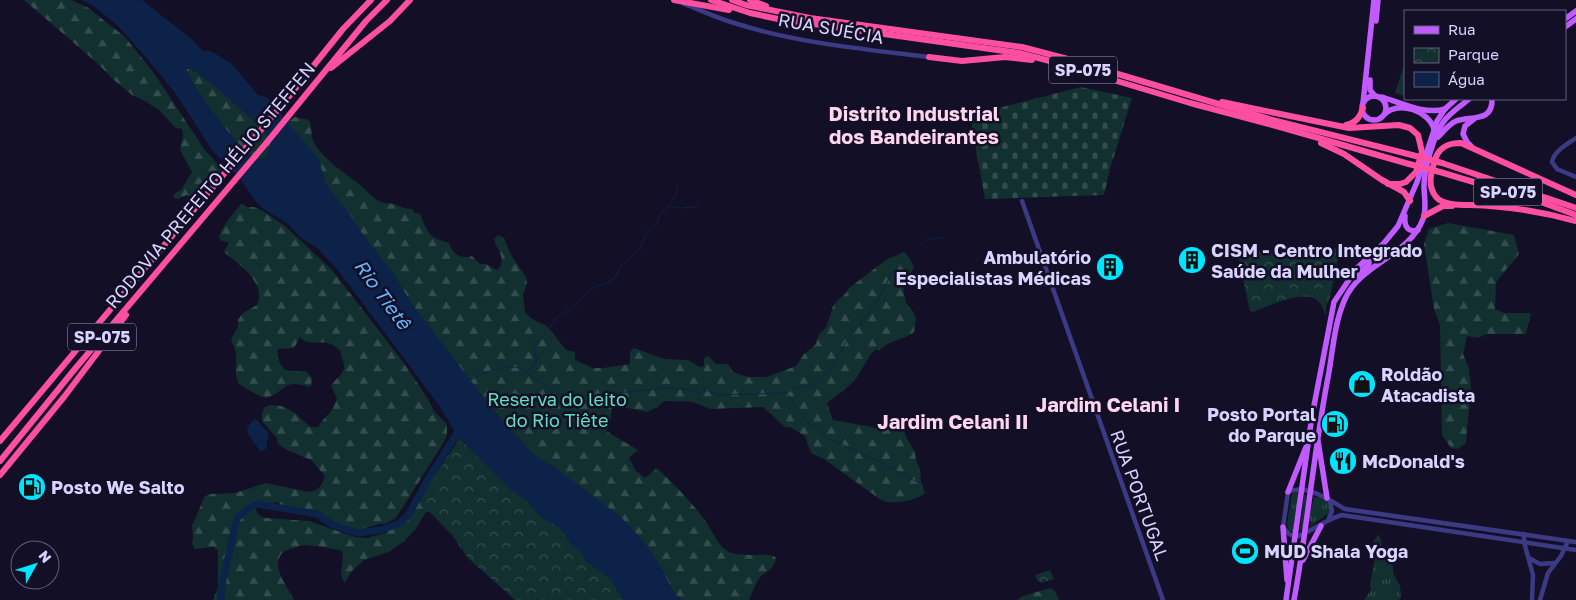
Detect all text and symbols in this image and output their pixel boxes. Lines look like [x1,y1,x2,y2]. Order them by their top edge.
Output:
street label: RUA SUÉCIA [777,8,885,48]
legend [1404,10,1566,100]
text: Rua [1448,20,1475,38]
text: Parque [1448,45,1499,63]
road number: SP-075 [1049,56,1117,84]
street label: RODOVIA PREFEITO HÉLIO STEFFEN [101,58,319,312]
text: Água [1448,70,1485,88]
district label: Distrito Industrial dos Bandeirantes [829,101,1000,148]
road number: SP-075 [1474,178,1542,206]
place label: CISM - Centro Integrado Saúde da Mulher [1211,239,1423,282]
building icon: CISM - Centro Integrado Saúde da Mulher [1177,245,1207,275]
place label: Ambulatório Especialistas Médicas [896,246,1091,289]
building icon: Ambulatório Especialistas Médicas [1095,252,1125,282]
water label: Rio Tietê [350,255,417,335]
road number: SP-075 [68,324,136,351]
place label: Roldão Atacadista [1381,363,1475,406]
shop icon: Roldão Atacadista [1347,369,1377,399]
park label: Reserva do leito do Rio Tiête [487,388,627,431]
district label: Jardim Celani I [1036,392,1180,416]
place label: Posto Portal do Parque [1207,403,1316,446]
district label: Jardim Celani II [877,409,1029,433]
fuel station icon: Posto Portal do Parque [1320,409,1350,439]
street label: RUA PORTUGAL [1106,427,1174,563]
restaurant icon: McDonald's [1328,446,1358,476]
place label: McDonald's [1362,450,1465,472]
fuel station icon: Posto We Salto [17,472,47,502]
place label: Posto We Salto [51,476,185,498]
sports icon: MUD Shala Yoga [1230,536,1260,566]
north arrow [10,540,60,590]
place label: MUD Shala Yoga [1264,540,1408,562]
text: N [36,547,55,566]

